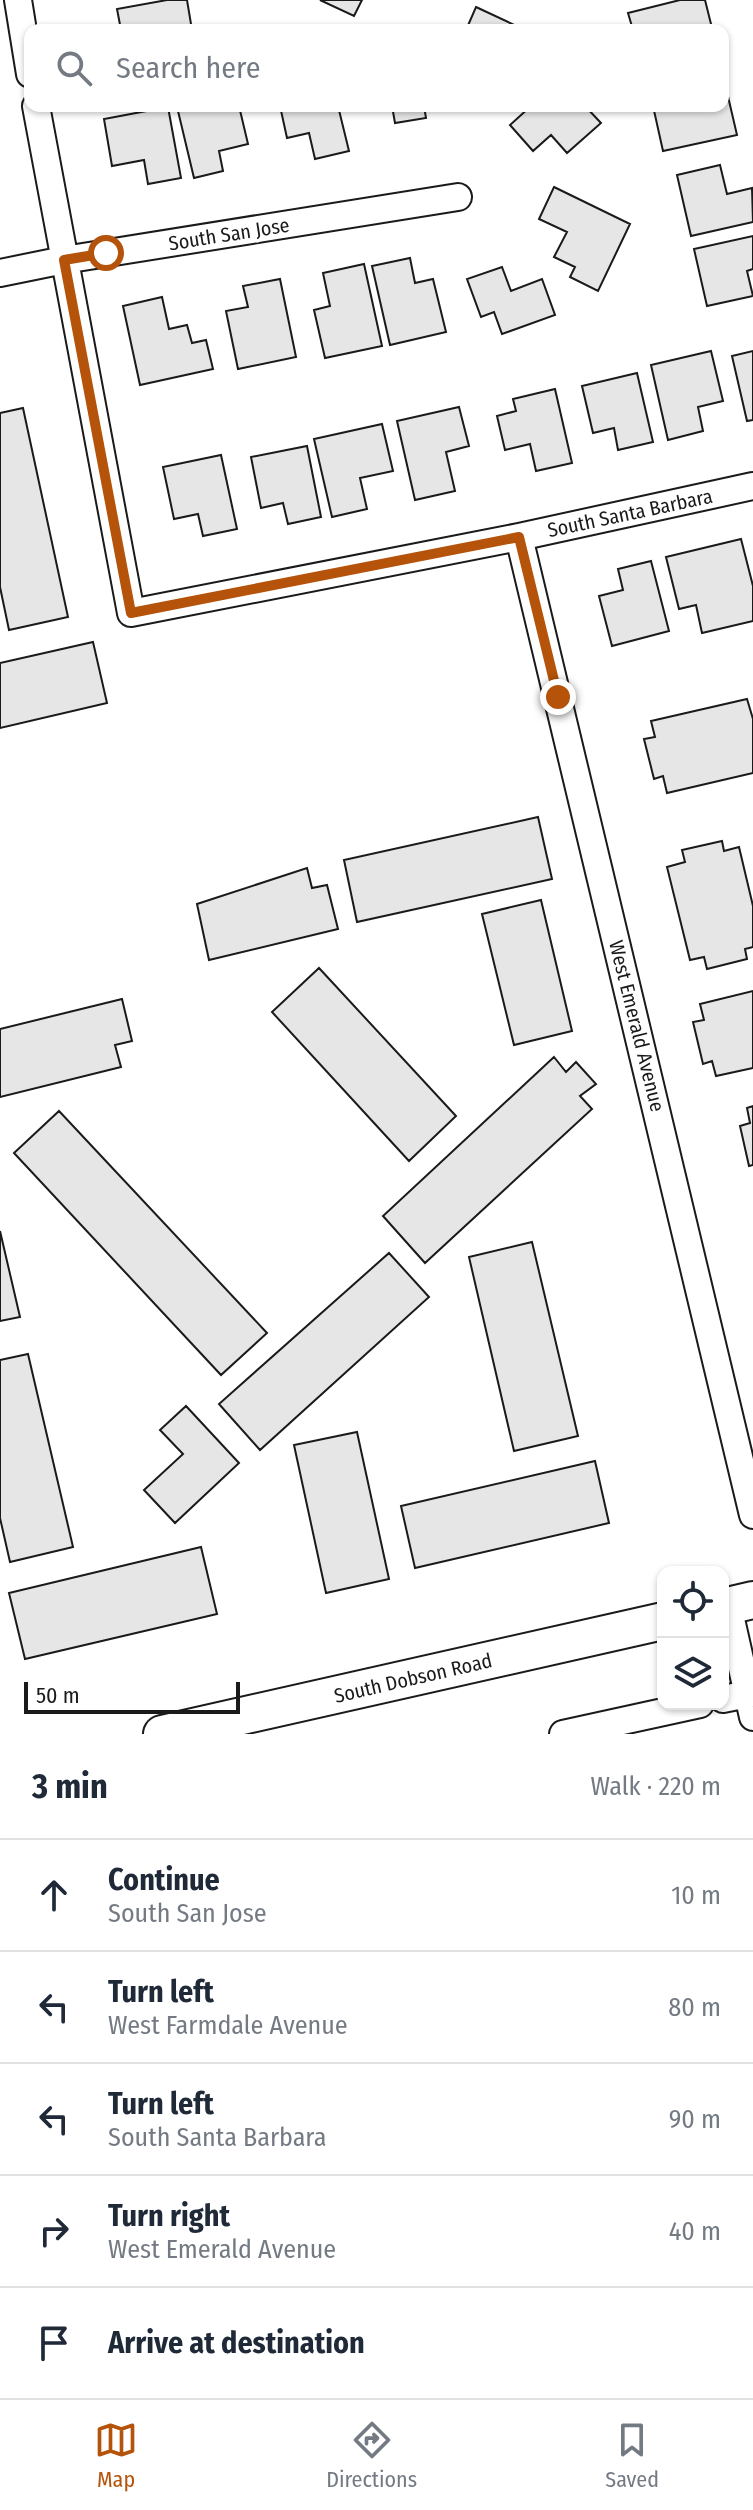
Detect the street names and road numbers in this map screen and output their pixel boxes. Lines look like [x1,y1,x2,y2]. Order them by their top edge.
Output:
street label: South San Jose [167,213,291,255]
street label: South Santa Barbara [545,484,715,542]
street label: West Emerald Avenue [604,938,670,1114]
street label: South Dobson Road [332,1648,494,1708]

